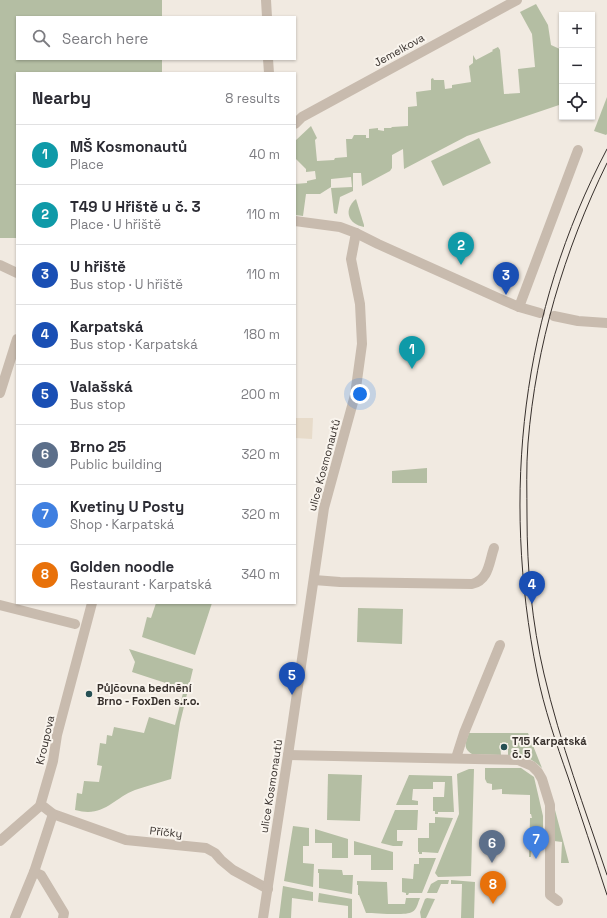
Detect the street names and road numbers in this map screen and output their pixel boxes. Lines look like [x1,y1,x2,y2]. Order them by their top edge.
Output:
street label: Jemelkova [371,30,427,70]
street label: ulice Kosmonautů [305,417,343,513]
street label: Kroupova [33,713,58,766]
street label: ulice Kosmonautů [257,738,285,834]
street label: Příčky [149,823,183,841]

